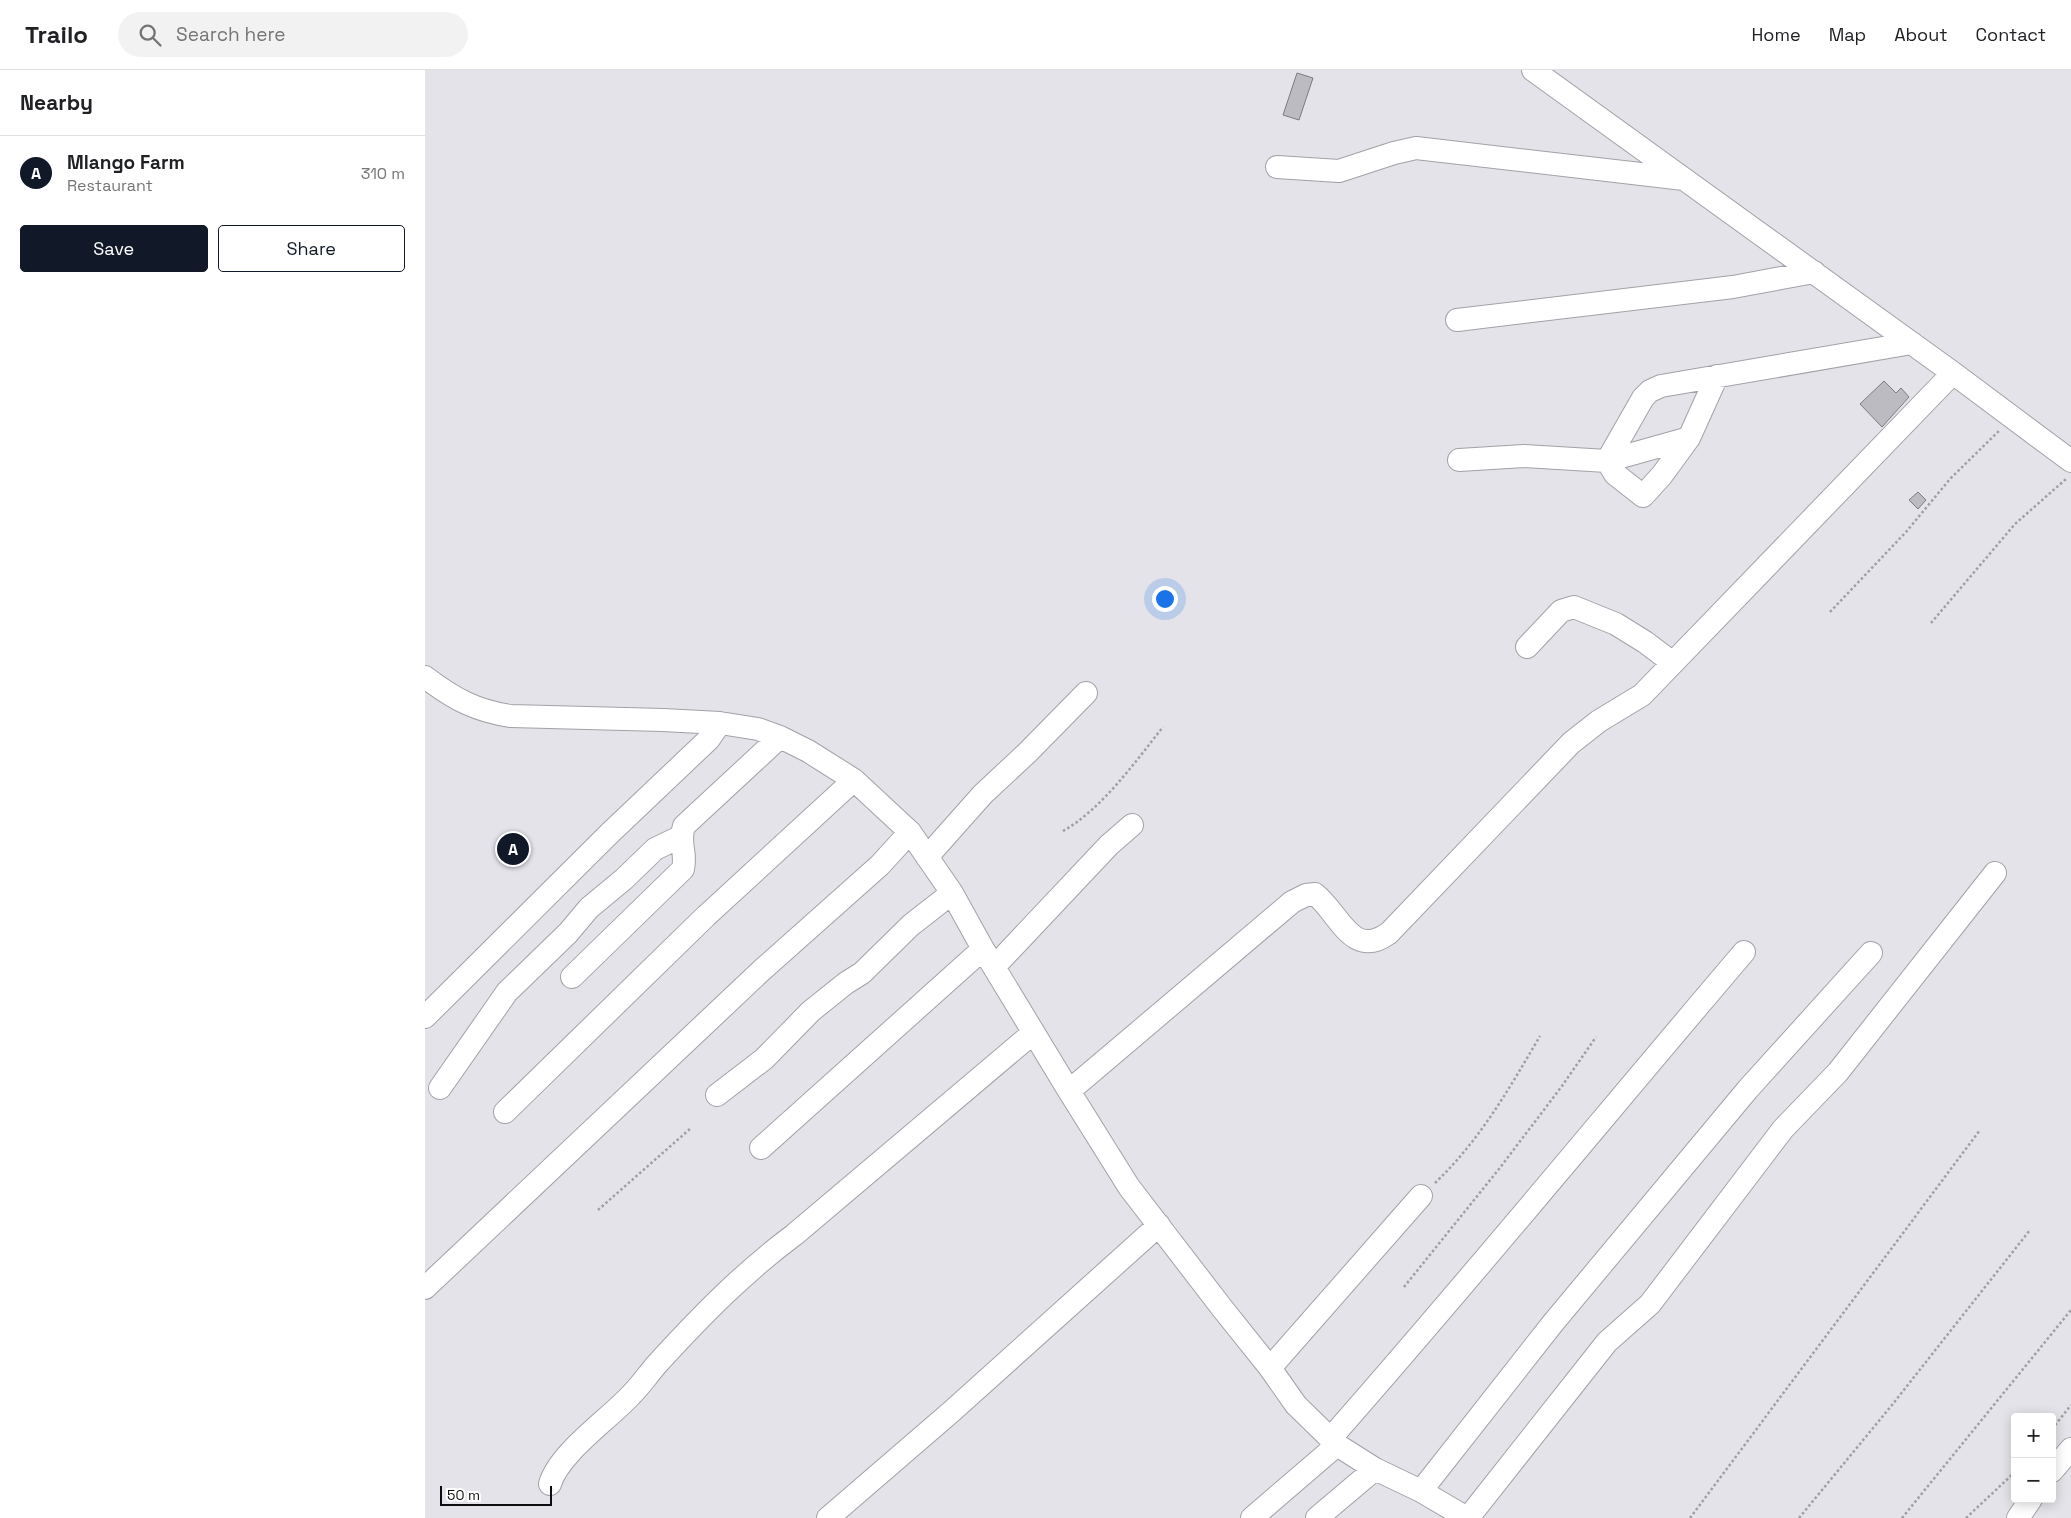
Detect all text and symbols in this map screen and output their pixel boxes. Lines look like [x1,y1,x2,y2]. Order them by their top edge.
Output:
search box [118,12,468,57]
text: Trailo [25,19,88,50]
icon: search [136,21,164,49]
text: Search here [176,22,286,47]
text: Home [1752,23,1801,46]
text: Map [1829,23,1866,46]
text: About [1894,23,1948,46]
text: Contact [1976,23,2046,46]
text: Nearby [20,89,93,116]
text: Mlango Farm [67,150,185,175]
text: A [31,163,41,184]
text: 310 m [361,163,405,184]
text: Restaurant [67,175,153,196]
button: Save [20,225,208,272]
button: Share [218,225,405,272]
your location [1152,586,1178,612]
pin: A [497,830,529,868]
map controls [2011,1413,2056,1503]
button: + [2011,1413,2056,1458]
button: − [2011,1458,2056,1503]
scale bar [440,1483,553,1506]
text: 50 m [447,1486,480,1504]

